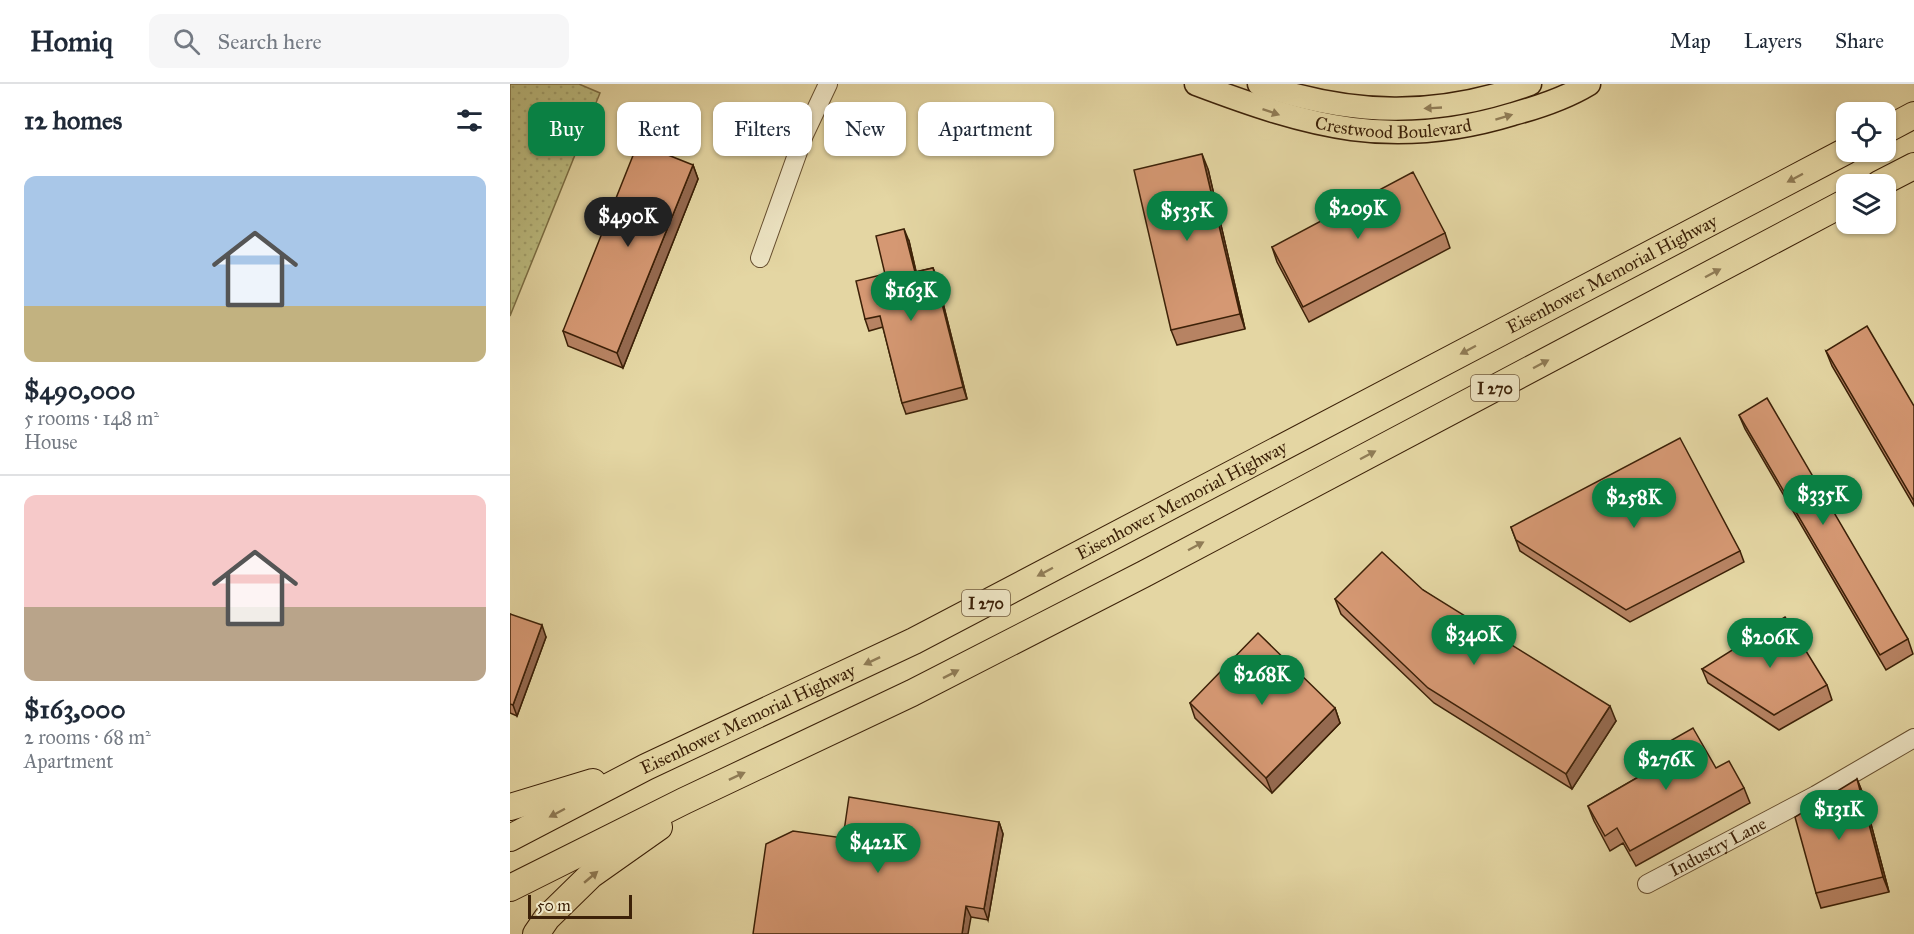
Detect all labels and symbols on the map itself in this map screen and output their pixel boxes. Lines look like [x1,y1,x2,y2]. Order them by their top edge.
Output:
one-way arrow [1423,103,1442,113]
one-way arrow [1262,107,1280,117]
street label: Crestwood Boulevard [1313,112,1473,143]
one-way arrow [1495,112,1513,121]
one-way arrow [1786,173,1803,183]
pin: $209K [1316,189,1400,240]
pin: $535K [1145,191,1229,242]
pin: $490K [586,197,670,248]
street label: Eisenhower Memorial Highway [1503,209,1722,339]
one-way arrow [1705,268,1722,278]
pin: $163K [869,271,953,322]
one-way arrow [1459,345,1476,355]
one-way arrow [1532,359,1549,369]
road number: I 270 [1471,375,1519,401]
street label: Eisenhower Memorial Highway [1073,436,1291,565]
one-way arrow [1360,450,1377,460]
pin: $335K [1781,475,1865,526]
pin: $258K [1592,478,1676,529]
one-way arrow [1187,542,1205,552]
one-way arrow [1036,567,1053,577]
road number: I 270 [962,590,1010,616]
pin: $340K [1432,615,1516,666]
pin: $206K [1728,618,1812,669]
pin: $268K [1220,655,1304,706]
one-way arrow [862,656,880,666]
street label: Eisenhower Memorial Highway [637,659,859,779]
one-way arrow [942,669,959,678]
pin: $276K [1624,740,1708,791]
one-way arrow [728,771,745,780]
pin: $131K [1797,790,1881,841]
one-way arrow [548,809,565,818]
street label: Industry Lane [1666,812,1770,881]
pin: $422K [836,823,920,874]
one-way arrow [583,870,599,883]
scale bar [528,892,632,920]

